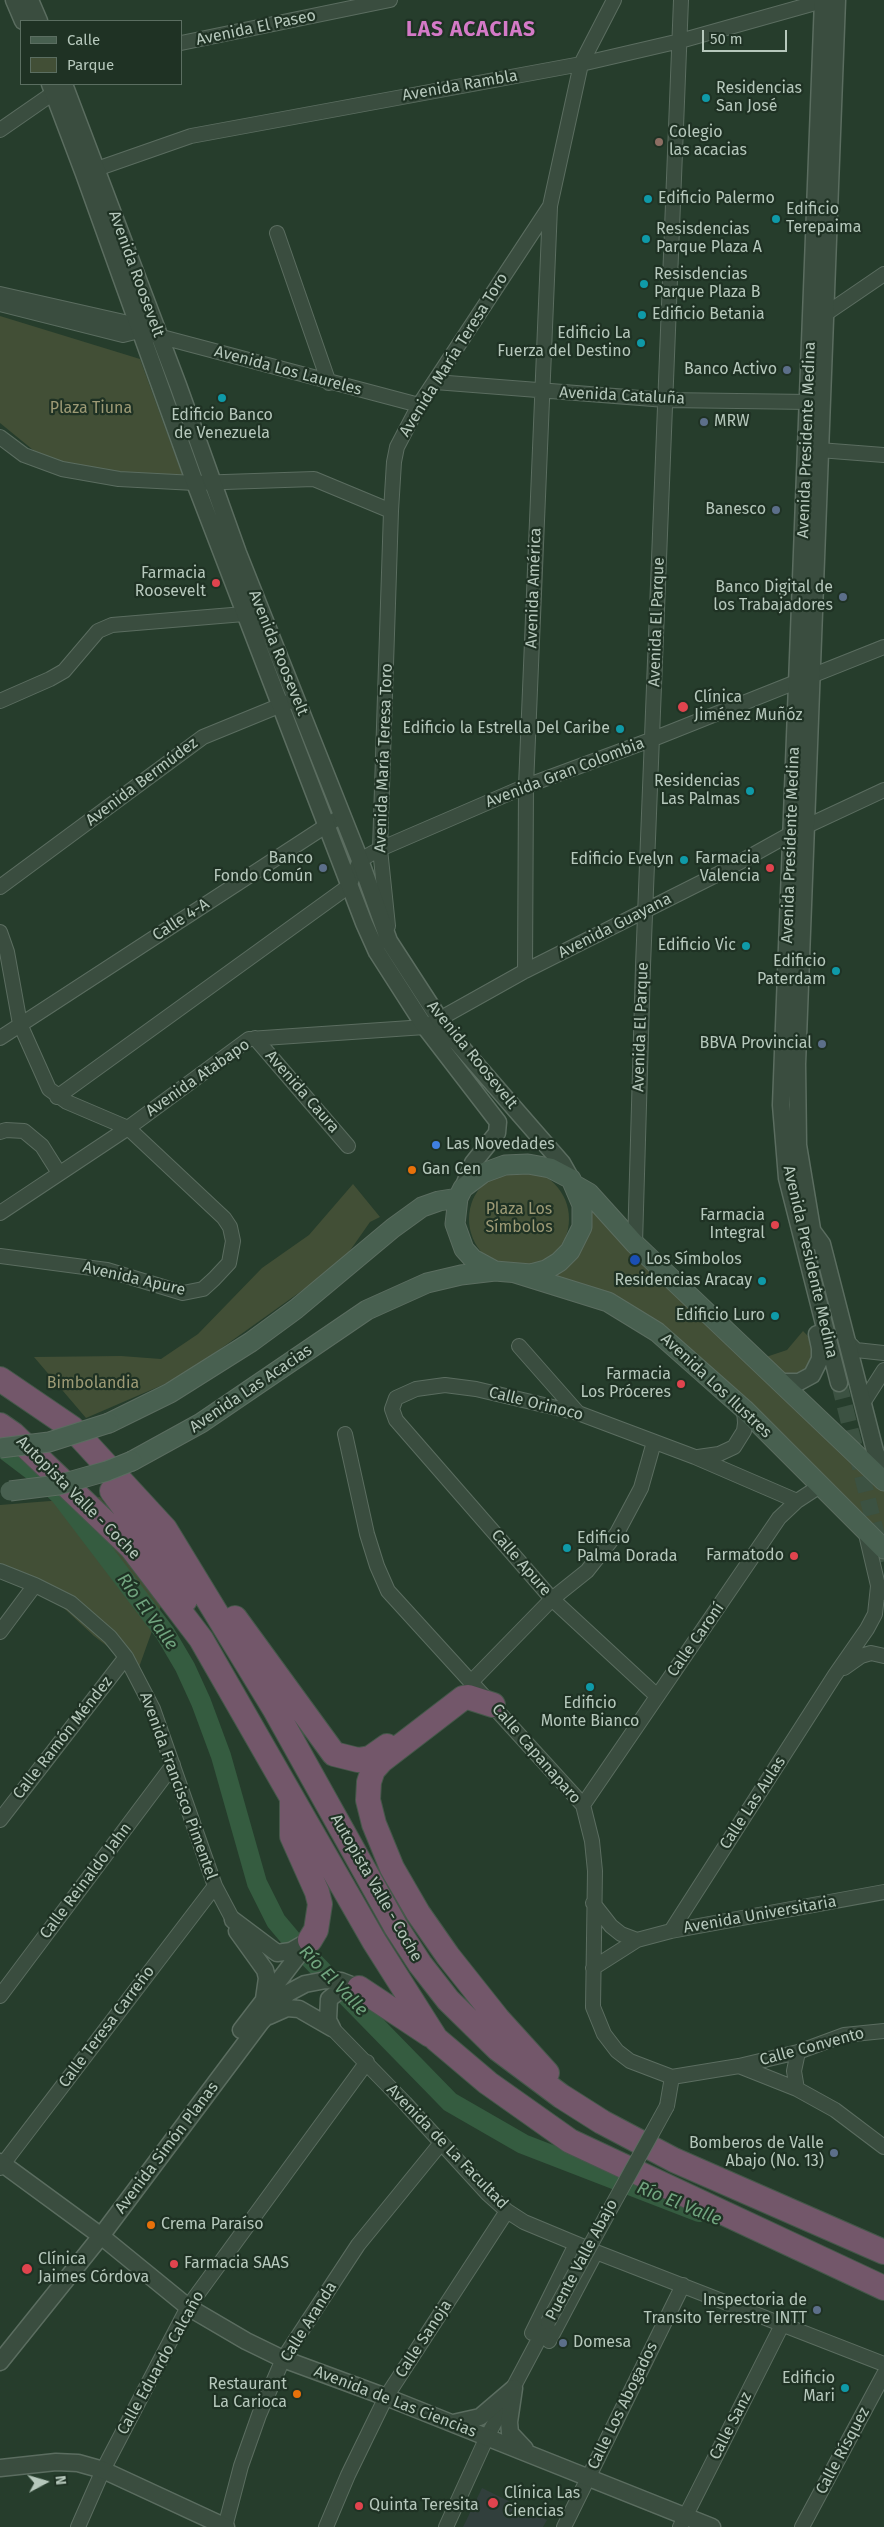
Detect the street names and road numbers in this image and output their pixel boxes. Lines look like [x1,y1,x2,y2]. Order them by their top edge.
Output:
street label: Avenida El Paseo [194,6,318,50]
street label: Avenida Rambla [401,66,519,106]
street label: Avenida Roosevelt [104,208,168,340]
street label: Avenida María Teresa Toro [396,270,512,440]
street label: Avenida Presidente Medina [794,341,820,539]
street label: Avenida Los Laureles [212,342,364,400]
street label: Avenida Cataluña [559,383,685,409]
street label: Avenida América [522,527,546,649]
street label: Avenida El Parque [645,557,669,687]
street label: Avenida Roosevelt [244,588,312,718]
street label: Avenida María Teresa Toro [371,663,397,853]
street label: Avenida Bermúdez [82,734,202,830]
street label: Avenida Gran Colombia [483,734,647,812]
street label: Avenida Presidente Medina [778,746,804,944]
street label: Avenida Guayana [555,889,675,963]
street label: Calle 4-A [149,895,213,945]
street label: Avenida El Parque [629,962,653,1092]
street label: Avenida Roosevelt [423,997,521,1113]
street label: Avenida Atabapo [142,1035,254,1121]
street label: Avenida Caura [261,1047,343,1137]
street label: Avenida Presidente Medina [778,1164,842,1360]
street label: Avenida Apure [81,1258,187,1300]
street label: Avenida Los Ilustres [657,1330,775,1442]
street label: Avenida Las Acacias [186,1341,316,1437]
street label: Calle Orinoco [487,1383,585,1425]
street label: Autopista Valle - Coche [12,1432,144,1564]
street label: Calle Apure [487,1526,555,1600]
street label: Calle Caroní [663,1599,729,1681]
street label: Calle Ramón Méndez [9,1673,117,1803]
street label: Avenida Francisco Pimentel [135,1690,221,1882]
street label: Calle Capanaparo [487,1700,585,1808]
street label: Calle Las Aulas [716,1753,790,1853]
street label: Autopista Valle - Coche [326,1811,426,1965]
street label: Calle Reinaldo Jahn [36,1819,136,1943]
street label: Avenida Universitaria [682,1892,838,1938]
street label: Calle Teresa Carreño [55,1962,159,2092]
street label: Calle Convento [758,2024,866,2070]
street label: Avenida Simón Planas [111,2078,223,2218]
street label: Avenida de La Facultad [382,2080,512,2214]
street label: Puente Valle Abajo [542,2196,622,2324]
street label: Calle Aranda [277,2278,341,2366]
street label: Calle Eduardo Calcaño [114,2288,208,2438]
street label: Calle Sanoja [392,2296,456,2382]
street label: Calle Los Abogados [584,2339,662,2473]
street label: Avenida de Las Ciencias [311,2362,479,2442]
street label: Calle Sanz [706,2389,756,2463]
street label: Calle Rísquez [812,2404,874,2498]

